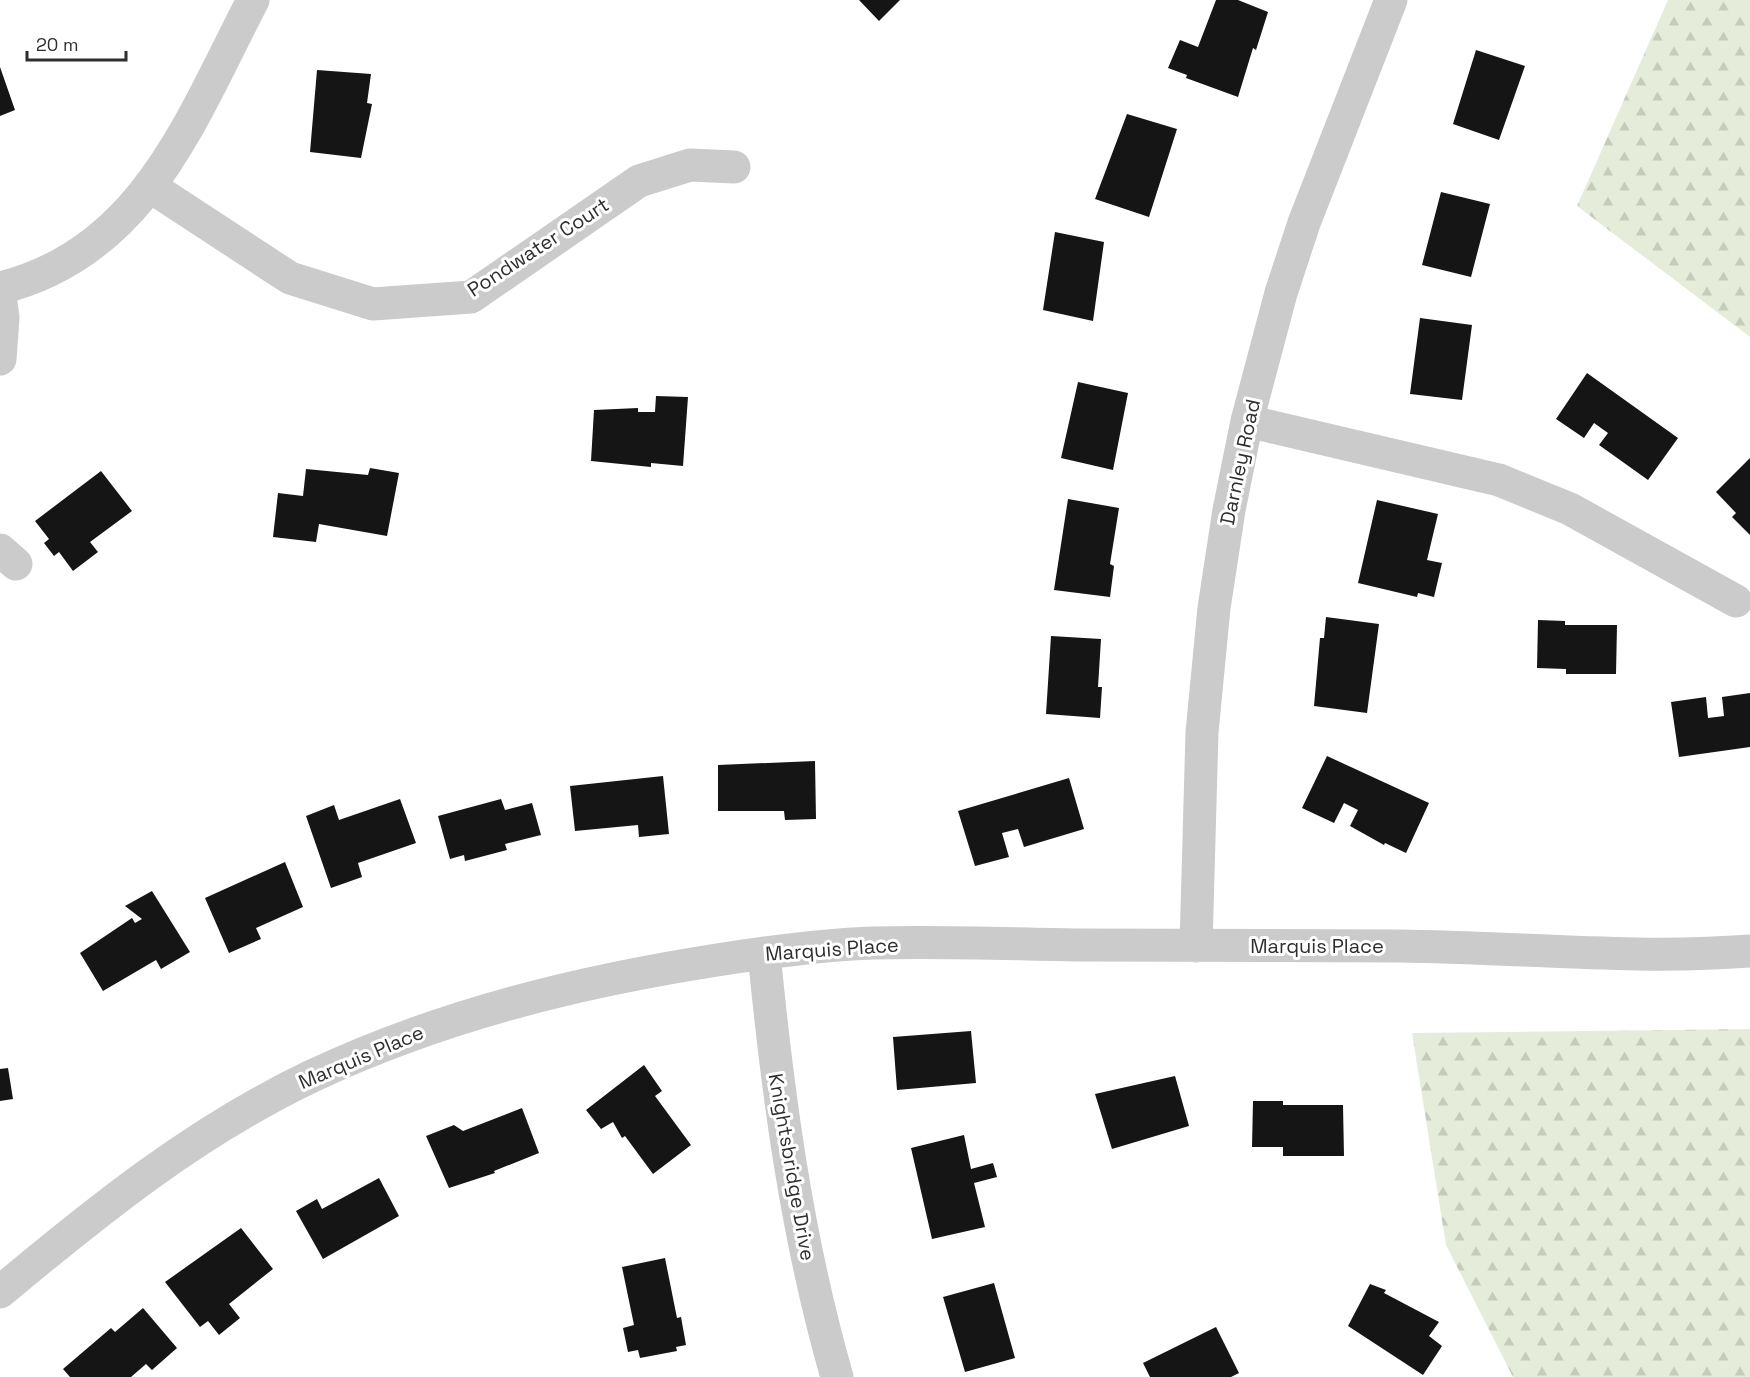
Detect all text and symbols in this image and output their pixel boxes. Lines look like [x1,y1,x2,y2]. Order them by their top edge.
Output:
scale bar [27,24,126,62]
text: 20 m [36,33,79,56]
street label: Pondwater Court [462,192,614,302]
street label: Darnley Road [1214,397,1266,527]
street label: Marquis Place [764,931,900,967]
street label: Marquis Place [1250,933,1384,959]
street label: Marquis Place [294,1019,428,1095]
street label: Knightsbridge Drive [763,1071,821,1263]

